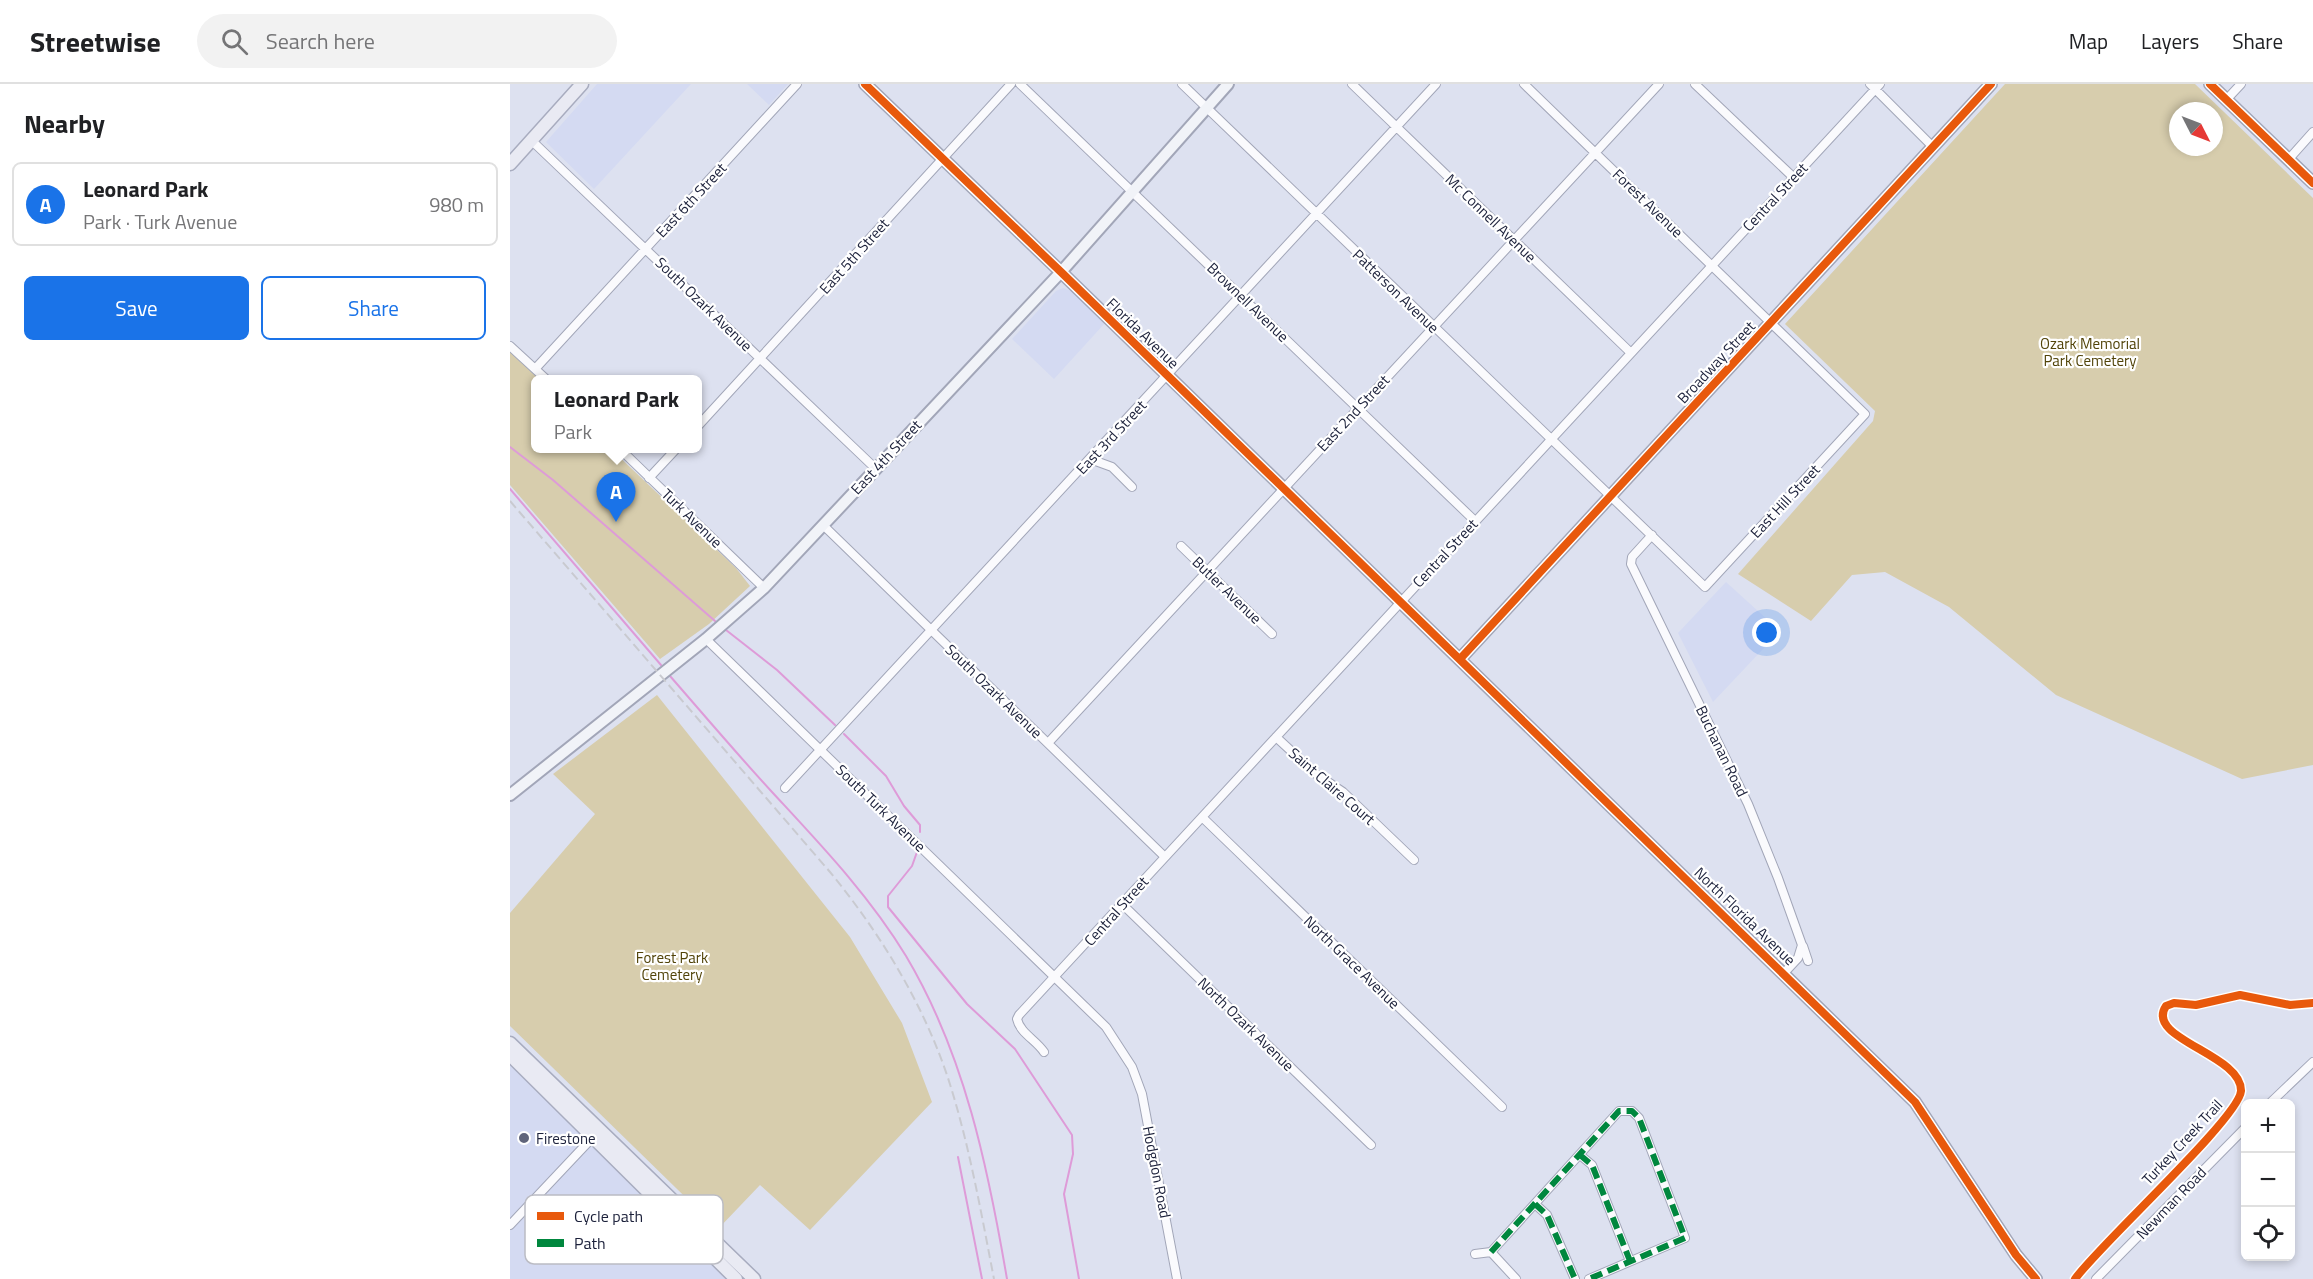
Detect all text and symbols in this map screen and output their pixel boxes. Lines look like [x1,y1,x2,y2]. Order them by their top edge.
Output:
search box [197,14,617,68]
text: Streetwise [30,20,161,63]
text: Search here [266,24,375,58]
icon: search [218,25,251,58]
text: Map [2069,25,2108,57]
text: Layers [2141,25,2199,57]
text: Share [2232,25,2283,57]
north arrow [2169,102,2223,156]
text: Nearby [24,104,105,143]
street label: East 6th Street [650,157,732,243]
street label: Central Street [1737,157,1814,237]
street label: Forest Avenue [1607,163,1689,243]
street label: Mc Connell Avenue [1440,168,1542,268]
text: Leonard Park [83,172,208,206]
text: A [39,189,52,220]
text: 980 m [429,189,484,220]
text: Park · Turk Avenue [83,206,237,237]
street label: East 5th Street [814,212,895,299]
street label: Patterson Avenue [1347,244,1445,338]
street label: South Ozark Avenue [650,251,758,357]
street label: Brownell Avenue [1202,257,1294,347]
button: Save [24,276,249,340]
button: Share [261,276,486,340]
street label: Florida Avenue [1101,292,1185,374]
street label: Broadway Street [1672,315,1761,408]
park label: Ozark Memorial Park Cemetery [2040,332,2140,372]
street label: East 2nd Street [1311,369,1395,457]
popup [531,375,702,453]
text: Leonard Park [554,382,679,416]
street label: East 3rd Street [1070,394,1152,479]
street label: East 4th Street [845,414,927,500]
text: Park [554,416,592,447]
street label: East Hill Street [1745,458,1826,543]
pin: A [596,472,636,522]
street label: Turk Avenue [656,483,728,553]
street label: Central Street [1407,513,1484,593]
street label: Butler Avenue [1187,551,1267,629]
your location [1752,618,1781,647]
street label: South Ozark Avenue [940,638,1048,744]
street label: Buchanan Road [1690,702,1754,800]
street label: Saint Claire Court [1284,742,1381,831]
street label: South Turk Avenue [831,759,931,857]
street label: North Florida Avenue [1689,861,1801,971]
street label: Central Street [1078,870,1154,951]
street label: North Grace Avenue [1299,910,1405,1014]
park label: Forest Park Cemetery [636,946,708,986]
street label: North Ozark Avenue [1192,972,1300,1076]
street label: Turkey Creek Trail [2136,1094,2228,1190]
map controls [2241,1099,2295,1261]
button: + [2241,1099,2295,1153]
street label: Hodgdon Road [1137,1124,1177,1220]
place label: Firestone [536,1127,596,1150]
marker: Firestone [517,1131,531,1145]
button: − [2241,1153,2295,1207]
street label: Newman Road [2130,1162,2212,1244]
legend [525,1195,723,1264]
text: Cycle path [574,1204,643,1228]
button: locate [2241,1207,2295,1261]
text: Path [574,1231,606,1255]

